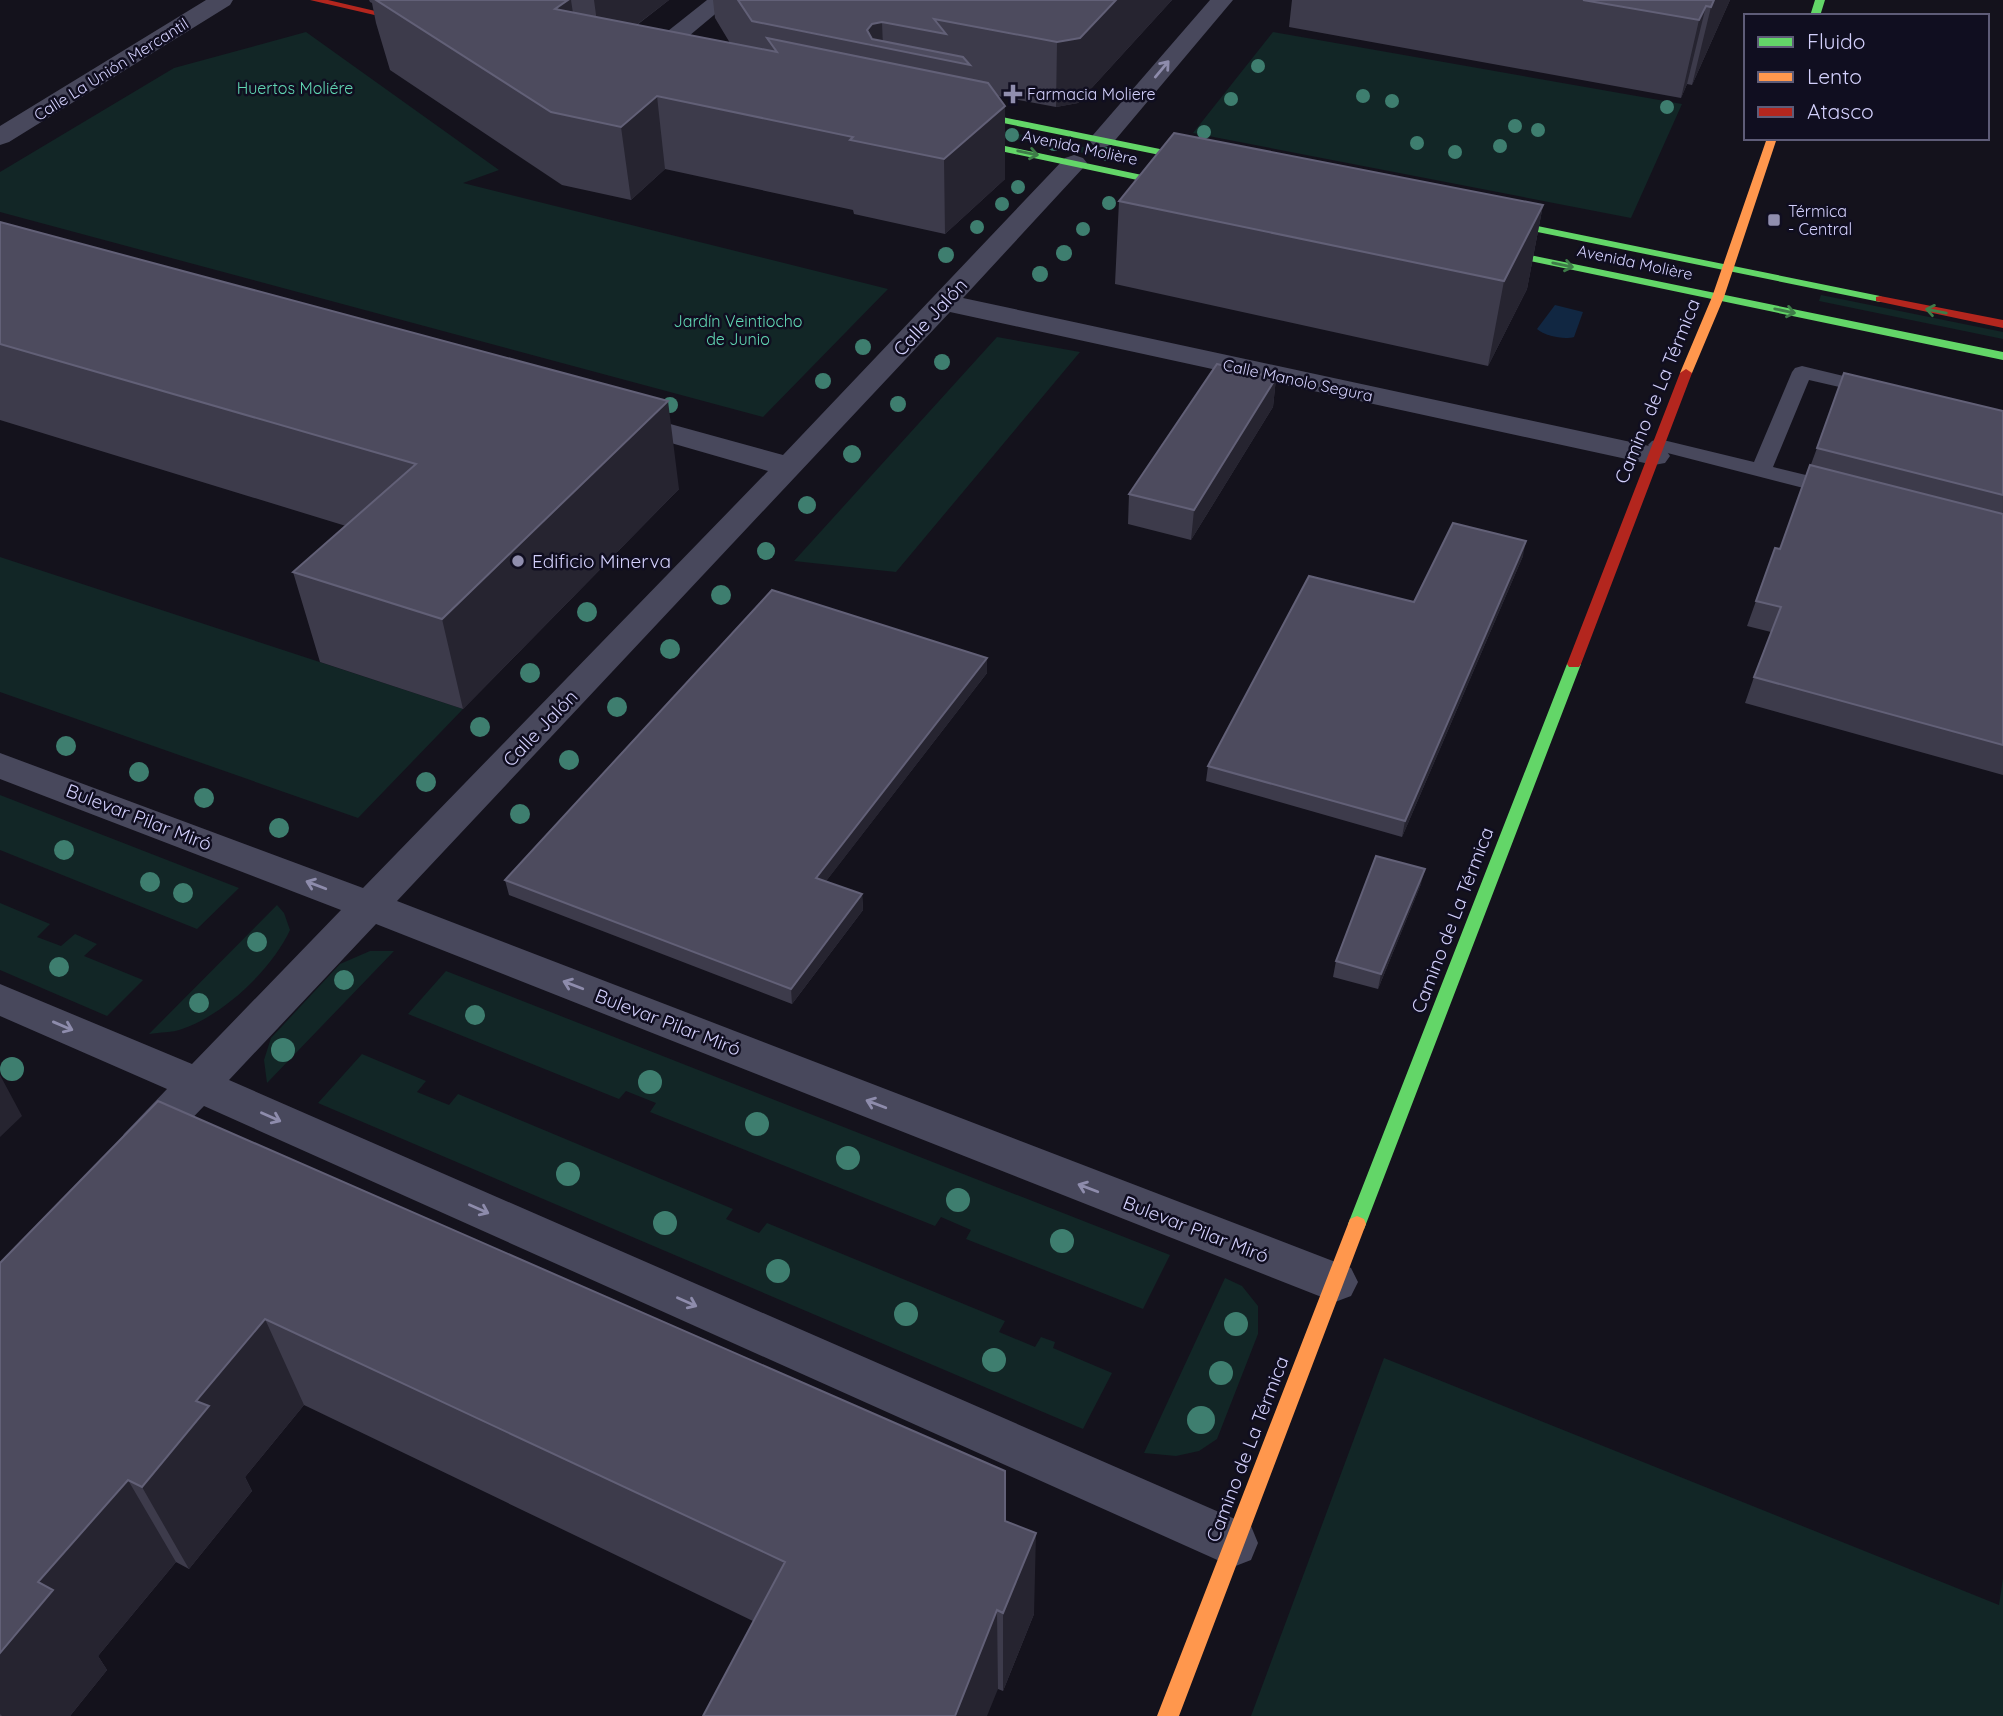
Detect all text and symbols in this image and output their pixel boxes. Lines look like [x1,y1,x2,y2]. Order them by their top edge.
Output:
street label: Calle La Unión Mercantil [30,13,192,125]
legend [1744,14,1989,140]
text: Fluido [1807,28,1865,54]
one-way arrow [1154,61,1170,79]
text: Lento [1807,63,1862,89]
park label: Huertos Moliére [237,78,353,98]
place label: Farmacia Moliere [1027,84,1156,104]
marker: Farmacia Moliere [1005,86,1021,102]
text: Atasco [1807,98,1874,124]
street label: Avenida Molière [1020,125,1140,169]
one-way arrow [1016,147,1039,161]
place label: Térmica - Central [1788,201,1852,239]
marker: Térmica - Central [1766,212,1782,228]
street label: Avenida Molière [1575,240,1695,284]
one-way arrow [1551,258,1574,272]
street label: Calle Jalón [888,273,972,361]
street label: Camino de La Térmica [1609,295,1705,487]
one-way arrow [1925,303,1948,317]
one-way arrow [1773,304,1796,318]
park label: Jardín Veintiocho de Junio [674,311,802,349]
street label: Calle Manolo Segura [1221,354,1375,406]
place label: Edificio Minerva [532,549,671,573]
marker: Edificio Minerva [510,553,526,569]
street label: Calle Jalón [497,685,583,771]
street label: Bulevar Pilar Miró [63,778,215,856]
street label: Camino de La Térmica [1405,824,1499,1016]
one-way arrow [306,877,327,890]
one-way arrow [563,978,585,991]
street label: Bulevar Pilar Miró [592,983,744,1061]
one-way arrow [51,1020,73,1033]
one-way arrow [866,1097,888,1110]
one-way arrow [260,1111,281,1124]
one-way arrow [1078,1180,1100,1193]
street label: Bulevar Pilar Miró [1120,1190,1272,1268]
one-way arrow [468,1203,489,1216]
one-way arrow [676,1296,697,1309]
street label: Camino de La Térmica [1200,1353,1294,1545]

